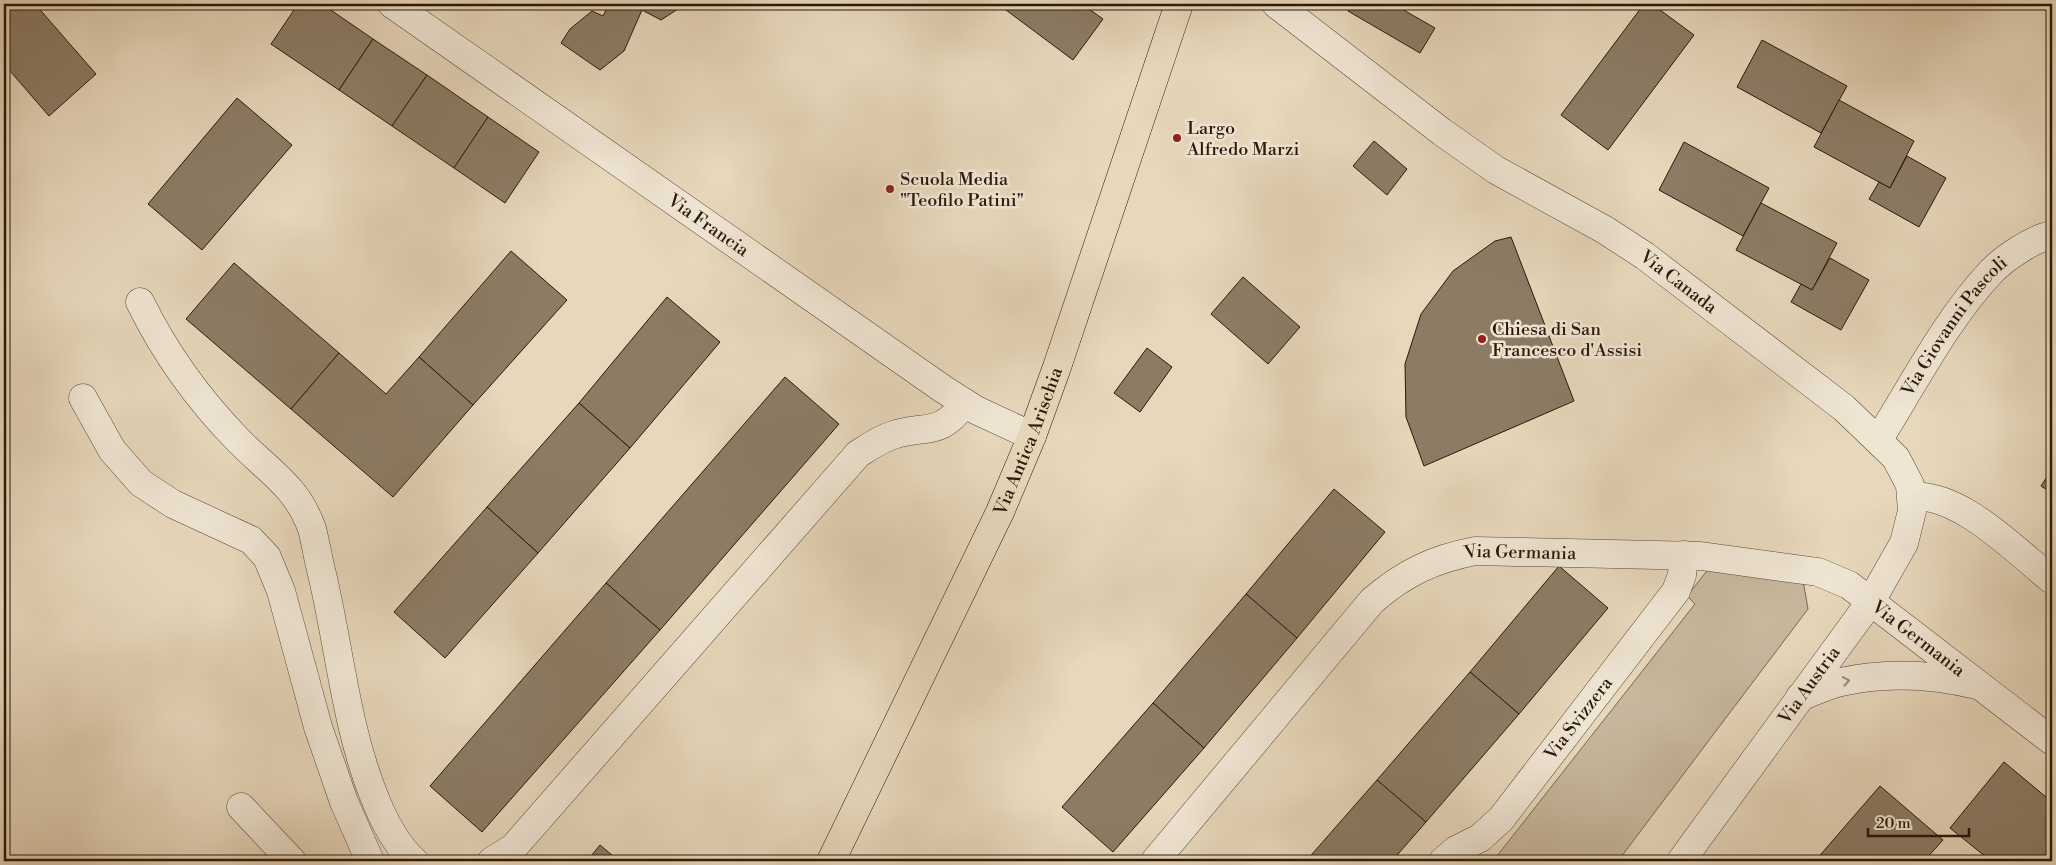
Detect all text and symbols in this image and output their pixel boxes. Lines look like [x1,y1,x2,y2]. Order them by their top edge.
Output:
place label: Largo Alfredo Marzi [1186,117,1299,161]
marker: Largo Alfredo Marzi [1171,132,1183,144]
place label: Scuola Media "Teofilo Patini" [900,168,1024,212]
marker: Scuola Media "Teofilo Patini" [884,183,896,195]
street label: Via Francia [662,189,754,262]
street label: Via Canada [1634,245,1722,319]
street label: Via Giovanni Pascoli [1896,251,2012,401]
place label: Chiesa di San Francesco d'Assisi [1492,318,1642,362]
marker: Chiesa di San Francesco d'Assisi [1476,333,1488,345]
street label: Via Antica Arischia [989,363,1068,520]
street label: Via Germania [1461,540,1577,565]
street label: Via Germania [1866,595,1970,683]
street label: Via Austria [1773,641,1846,730]
street label: Via Svizzera [1539,672,1618,766]
one-way arrow [1842,677,1851,687]
scale bar [1868,805,1970,837]
text: 20 m [1876,814,1911,833]

